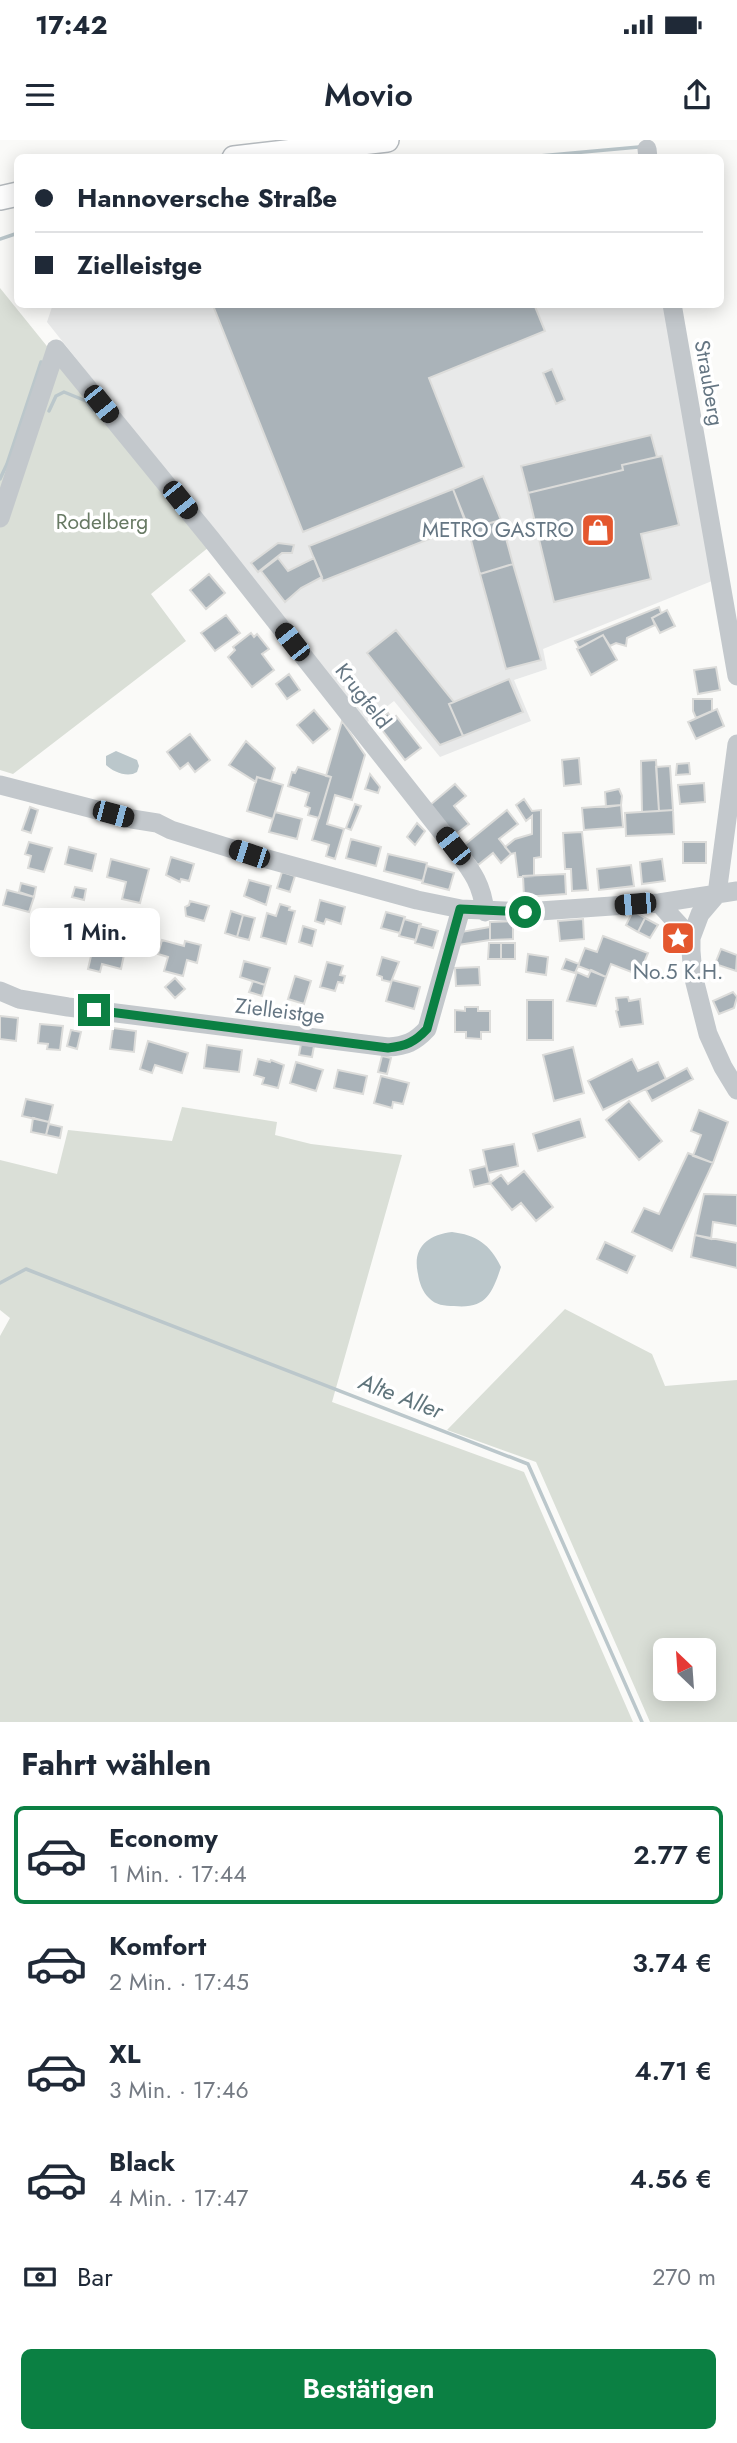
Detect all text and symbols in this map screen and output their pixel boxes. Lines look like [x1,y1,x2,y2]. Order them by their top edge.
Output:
text: 17:42 [35,6,108,44]
text: Movio [324,72,413,118]
icon: menu [21,76,59,114]
icon: share [678,76,716,114]
text: Hannoversche Straße [77,179,337,217]
text: Zielleistge [77,246,202,284]
street label: Strauberg [687,338,731,428]
car [80,381,123,427]
car [159,477,202,523]
park label: Rodelberg [56,507,148,537]
shop icon: METRO GASTRO [579,511,617,549]
place label: METRO GASTRO [422,515,574,545]
car [271,619,314,665]
street label: Krugfeld [328,657,398,735]
car [90,798,137,830]
car [432,823,475,869]
car [226,838,273,870]
car [614,892,657,916]
route start [509,896,541,928]
callout: 1 Min. [29,908,159,958]
text: 1 Min. [63,915,127,949]
place icon: No.5 K.H. [659,919,697,957]
place label: No.5 K.H. [633,957,723,987]
street label: Zielleistge [234,991,327,1031]
route end [78,994,110,1026]
water label: Alte Aller [353,1364,449,1428]
north arrow [653,1638,716,1701]
map controls [653,1638,716,1701]
text: Fahrt wählen [21,1741,211,1787]
text: Economy [109,1819,218,1857]
icon: car [25,1824,88,1887]
text: 2.77 € [633,1836,712,1874]
text: 1 Min. · 17:44 [109,1857,247,1891]
text: Komfort [109,1927,206,1965]
icon: car [25,1932,88,1995]
text: 3.74 € [632,1944,712,1982]
text: 2 Min. · 17:45 [109,1965,249,1999]
text: XL [109,2035,141,2073]
icon: car [25,2040,88,2103]
text: 4.71 € [635,2052,712,2090]
text: 3 Min. · 17:46 [109,2073,249,2107]
text: Black [109,2143,175,2181]
icon: car [25,2148,88,2211]
text: 4.56 € [630,2160,712,2198]
text: 4 Min. · 17:47 [109,2181,248,2215]
icon: cash [21,2258,59,2296]
text: Bar [77,2258,113,2296]
text: 270 m [652,2260,716,2294]
button: Bestätigen [21,2349,716,2429]

